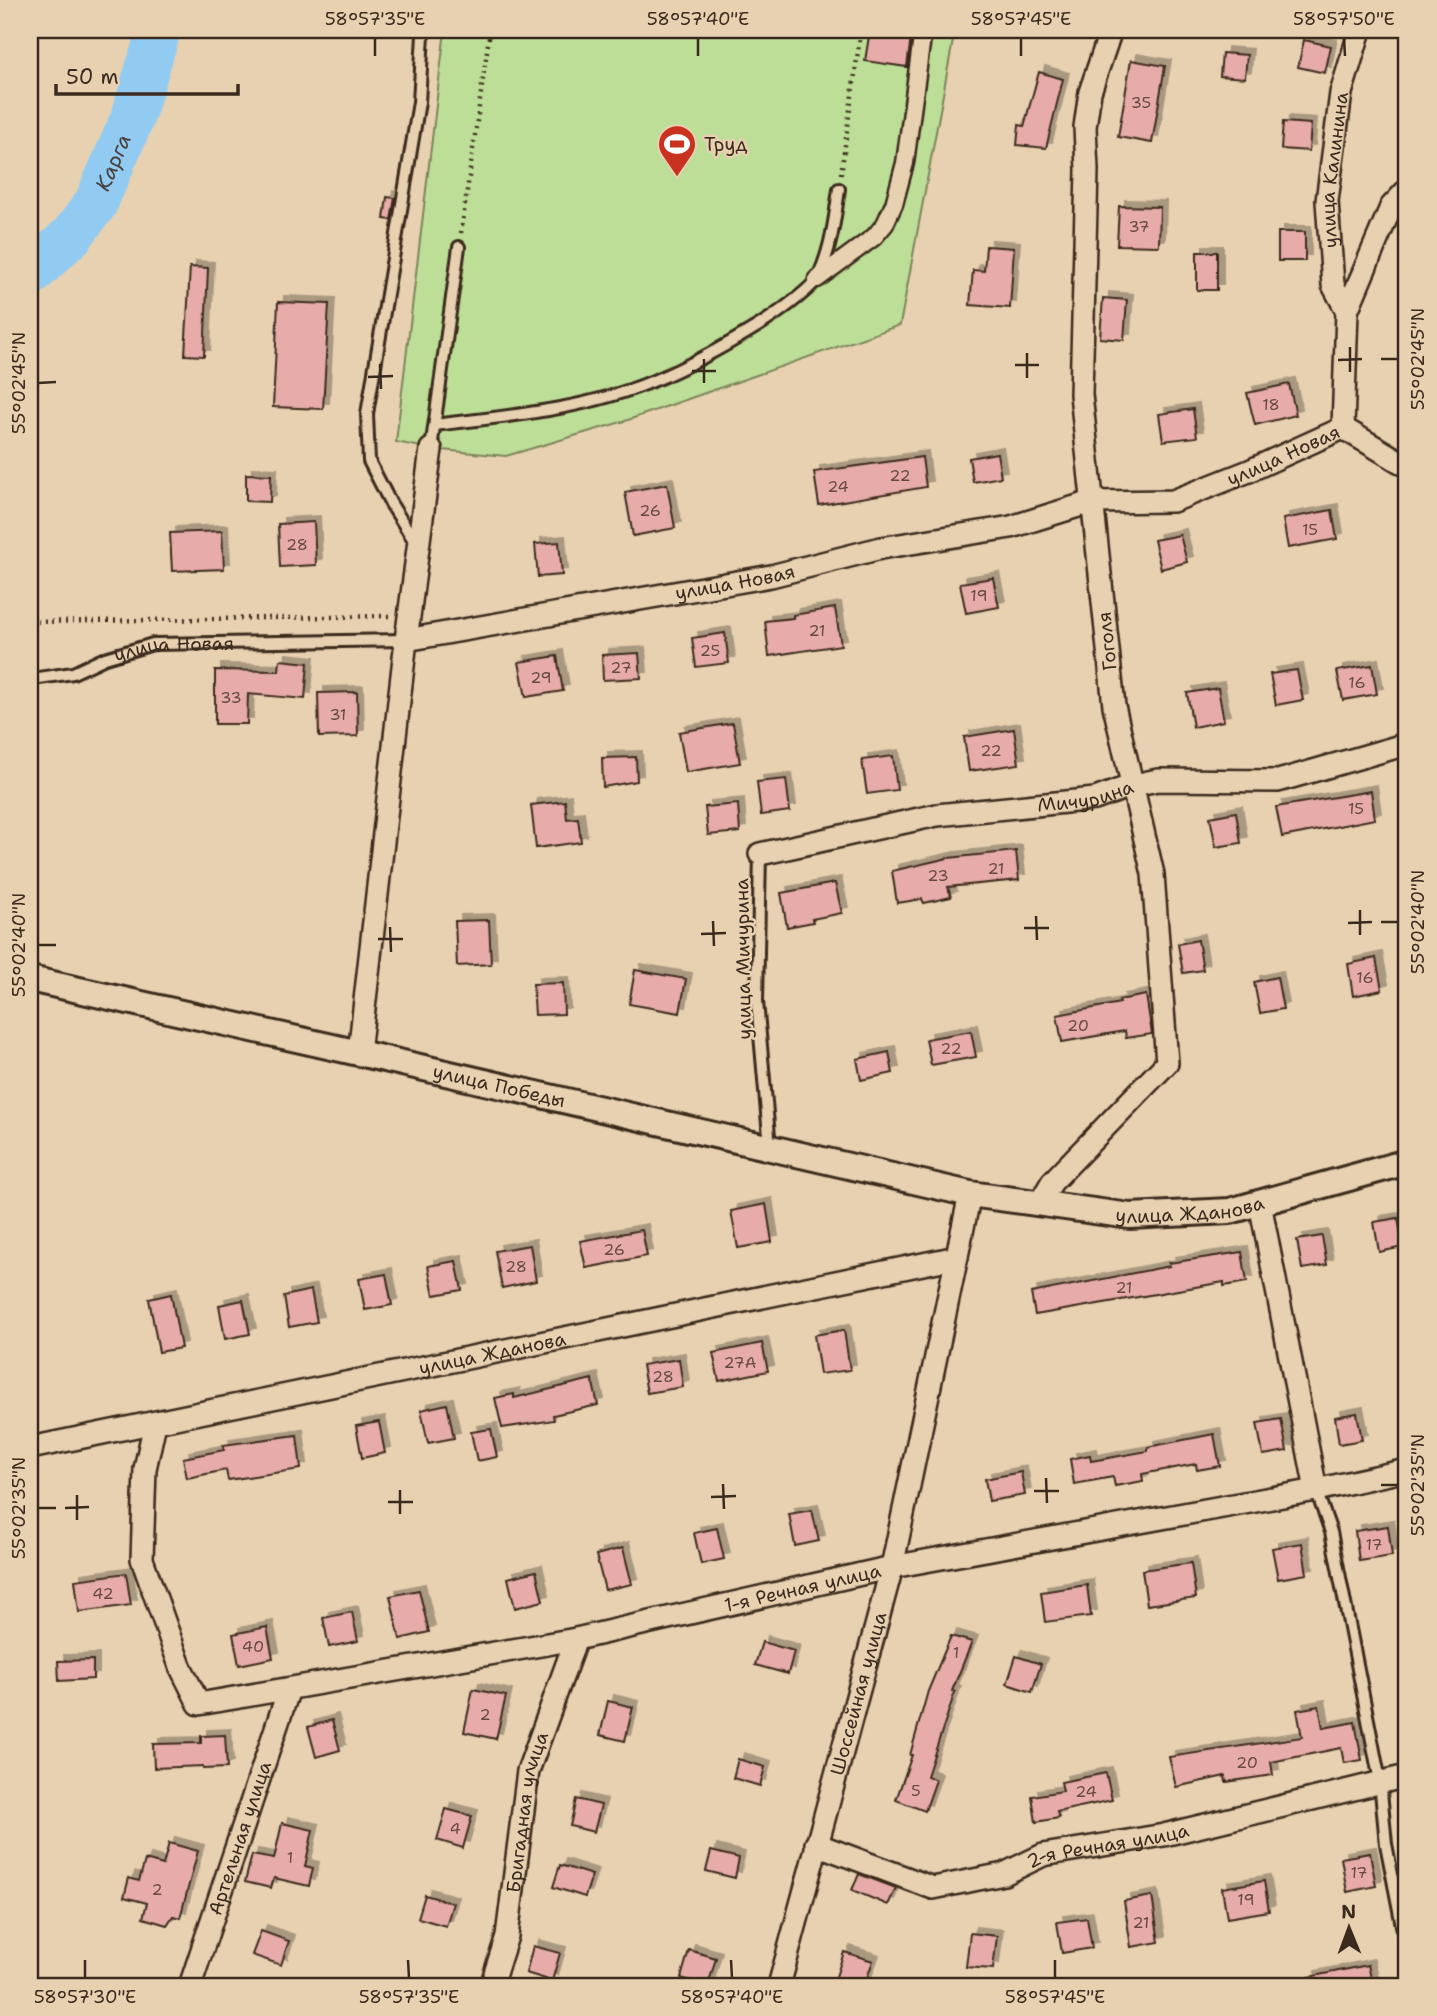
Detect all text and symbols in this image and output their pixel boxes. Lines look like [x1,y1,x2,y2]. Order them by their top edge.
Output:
text: 58°57'35"E [325,7,425,31]
text: 58°57'40"E [647,7,749,31]
text: 58°57'45"E [971,7,1071,31]
text: 58°57'50"E [1293,7,1395,31]
scale bar [56,52,238,96]
text: 50 m [66,63,119,91]
street label: улица Калинина [1314,90,1354,249]
house number: 35 [1131,92,1151,113]
sports icon: Труд [656,123,698,178]
water label: Карга [89,130,138,195]
place label: Труд [704,132,748,157]
house number: 37 [1128,216,1150,237]
text: 55°02'45"N [1406,308,1430,410]
text: 55°02'45"N [7,332,31,434]
house number: 18 [1262,394,1280,415]
street label: улица Новая [1223,419,1344,491]
house number: 22 [889,465,911,486]
house number: 24 [827,476,849,497]
house number: 26 [639,500,661,521]
house number: 15 [1302,519,1318,540]
house number: 28 [286,534,308,555]
street label: улица Новая [673,558,797,605]
house number: 19 [970,585,988,606]
street label: Гоголя [1091,610,1123,672]
house number: 21 [808,620,826,641]
street label: улица Новая [111,630,234,667]
house number: 25 [700,640,720,661]
house number: 27 [610,657,632,678]
house number: 29 [530,667,552,688]
house number: 16 [1348,672,1366,693]
house number: 33 [220,687,242,708]
house number: 31 [329,704,347,725]
house number: 22 [980,740,1002,761]
street label: Мичурина [1036,773,1137,817]
house number: 15 [1348,798,1364,819]
house number: 21 [987,858,1005,879]
house number: 23 [927,865,949,886]
text: 55°02'40"N [1406,870,1430,974]
street label: улица Мичурина [729,878,757,1040]
text: 55°02'40"N [7,893,31,997]
house number: 16 [1356,967,1374,988]
house number: 20 [1067,1015,1089,1036]
house number: 22 [940,1038,962,1059]
street label: улица Победы [430,1058,568,1113]
street label: улица Жданова [1114,1190,1267,1229]
house number: 26 [603,1239,625,1260]
house number: 28 [505,1256,527,1277]
house number: 21 [1115,1277,1133,1298]
street label: улица Жданова [417,1325,568,1380]
house number: 27А [724,1352,756,1373]
house number: 28 [652,1366,674,1387]
text: 55°02'35"N [1406,1434,1430,1536]
text: 55°02'35"N [7,1457,31,1559]
house number: 17 [1365,1534,1383,1555]
street label: 1-я Речная улица [722,1557,883,1617]
house number: 42 [92,1583,114,1604]
street label: Шоссейная улица [824,1609,892,1778]
house number: 40 [242,1636,264,1657]
house number: 1 [953,1642,959,1663]
house number: 2 [479,1704,491,1725]
street label: Бригадная улица [500,1728,554,1894]
house number: 20 [1236,1752,1258,1773]
street label: Артельная улица [202,1758,277,1918]
house number: 5 [911,1780,921,1801]
house number: 24 [1075,1781,1097,1802]
street label: 2-я Речная улица [1022,1817,1191,1874]
house number: 4 [449,1818,461,1839]
house number: 1 [287,1847,293,1868]
house number: 17 [1350,1862,1368,1883]
house number: 2 [151,1879,163,1900]
house number: 19 [1237,1889,1255,1910]
north arrow [1314,1894,1384,1964]
text: N [1341,1899,1356,1924]
house number: 21 [1132,1912,1150,1933]
text: 58°57'30"E [34,1985,136,2009]
text: 58°57'35"E [359,1985,459,2009]
text: 58°57'40"E [681,1985,783,2009]
text: 58°57'45"E [1005,1985,1105,2009]

